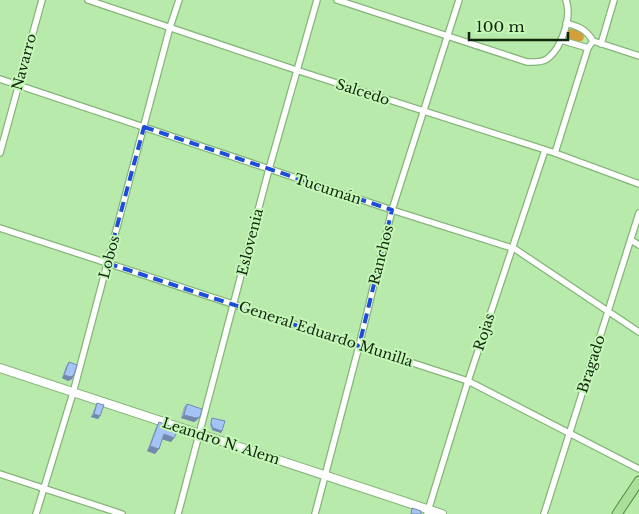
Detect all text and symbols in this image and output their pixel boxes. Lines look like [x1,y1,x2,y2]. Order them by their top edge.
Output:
scale bar [469,10,568,42]
text: 100 m [476,17,525,36]
street label: Navarro [8,32,40,92]
street label: Salcedo [334,75,392,109]
street label: Tucumán [292,170,364,208]
street label: Eslovenia [233,206,267,277]
street label: Ranchos [365,223,397,287]
street label: Lobos [95,233,123,281]
street label: General Eduardo Munilla [236,297,416,371]
street label: Rojas [470,311,498,353]
street label: Bragado [573,333,609,395]
street label: Leandro N. Alem [160,413,282,469]

